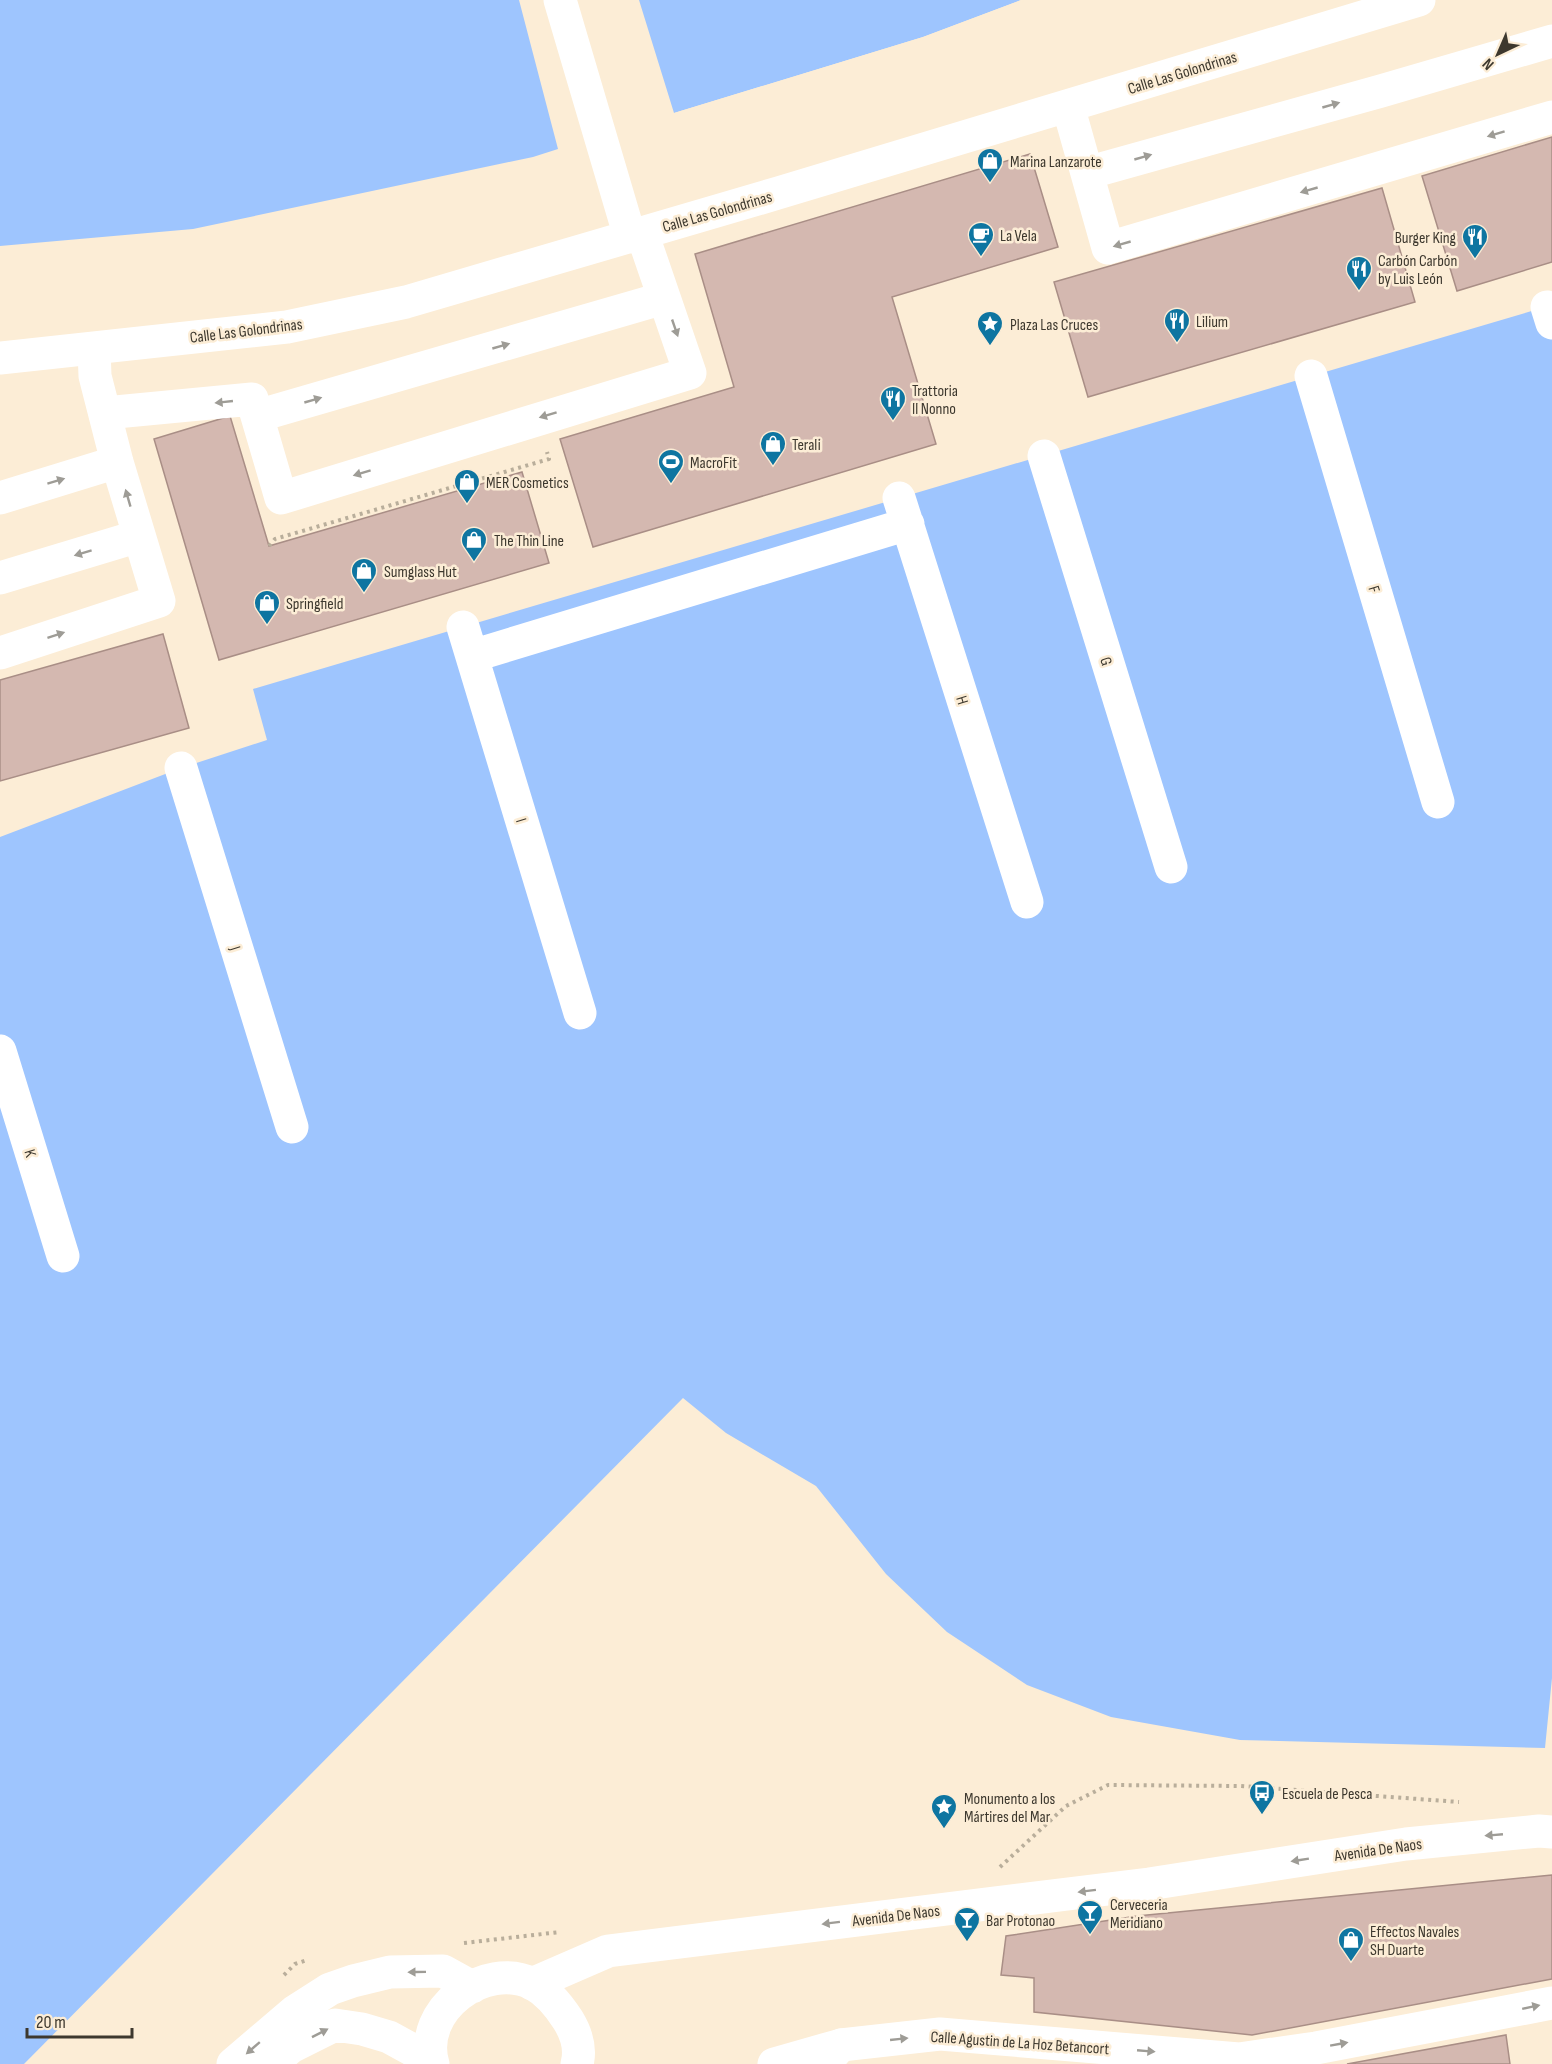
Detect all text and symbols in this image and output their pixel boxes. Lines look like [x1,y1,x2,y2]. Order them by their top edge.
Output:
north arrow [1468,24,1528,84]
street label: Calle Las Golondrinas [1126,48,1240,99]
text: N [1479,54,1498,74]
one-way arrow [1322,100,1340,109]
one-way arrow [1487,130,1505,139]
shop icon: Marina Lanzarote [975,146,1005,184]
one-way arrow [1134,152,1152,161]
place label: Marina Lanzarote [1010,153,1102,172]
one-way arrow [1300,186,1318,195]
street label: Calle Las Golondrinas [660,188,775,237]
cafe icon: La Vela [966,220,996,258]
restaurant icon: Burger King [1460,222,1490,260]
place label: La Vela [1000,227,1037,246]
place label: Burger King [1395,229,1456,248]
one-way arrow [1113,240,1131,249]
place label: Carbón Carbón by Luis León [1378,252,1457,289]
restaurant icon: Carbón Carbón by Luis León [1344,254,1374,292]
restaurant icon: Lilium [1162,306,1192,344]
place icon: Plaza Las Cruces [975,309,1005,347]
place label: Lilium [1196,313,1228,332]
street label: Calle Las Golondrinas [189,315,304,348]
place label: Plaza Las Cruces [1010,316,1098,335]
one-way arrow [670,319,680,337]
one-way arrow [492,341,510,350]
place label: Trattoria Il Nonno [912,382,958,419]
restaurant icon: Trattoria Il Nonno [878,384,908,422]
one-way arrow [304,395,322,404]
one-way arrow [214,397,233,407]
one-way arrow [539,411,557,420]
shop icon: Terali [758,429,788,467]
place label: Terali [792,436,821,455]
sports icon: MacroFit [656,447,686,485]
place label: MacroFit [690,454,737,473]
shop icon: MER Cosmetics [452,467,482,505]
one-way arrow [353,469,371,478]
place label: MER Cosmetics [486,474,569,493]
one-way arrow [47,475,65,485]
one-way arrow [123,489,132,507]
shop icon: The Thin Line [459,525,489,563]
place label: The Thin Line [494,532,564,551]
one-way arrow [74,549,92,558]
shop icon: Sumglass Hut [349,556,379,594]
place label: Sumglass Hut [384,563,457,582]
street label: F [1364,584,1384,595]
shop icon: Springfield [252,588,282,626]
place label: Springfield [286,595,343,614]
one-way arrow [47,630,65,639]
street label: G [1095,655,1116,668]
street label: H [951,694,972,707]
street label: I [511,816,530,825]
street label: J [225,943,244,953]
street label: K [19,1147,40,1160]
bus stop icon: Escuela de Pesca [1247,1778,1277,1816]
place label: Escuela de Pesca [1282,1785,1372,1804]
place label: Monumento a los Mártires del Mar [964,1790,1056,1827]
place icon: Monumento a los Mártires del Mar [929,1792,959,1830]
one-way arrow [1484,1830,1503,1840]
street label: Avenida De Naos [1332,1835,1423,1866]
one-way arrow [1291,1856,1310,1865]
one-way arrow [1077,1887,1096,1896]
place label: Cerveceria Meridiano [1110,1896,1168,1933]
bar icon: Cerveceria Meridiano [1075,1898,1105,1936]
street label: Avenida De Naos [850,1902,941,1931]
bar icon: Bar Protonao [952,1905,982,1943]
place label: Bar Protonao [986,1912,1055,1931]
one-way arrow [821,1918,840,1928]
place label: Effectos Navales SH Duarte [1370,1923,1460,1960]
shop icon: Effectos Navales SH Duarte [1336,1925,1366,1963]
one-way arrow [408,1967,427,1977]
scale bar [27,2001,132,2039]
one-way arrow [1521,2002,1540,2011]
text: 20 m [36,2012,66,2033]
one-way arrow [311,2028,329,2038]
street label: Calle Agustin de La Hoz Betancort [930,2028,1110,2059]
one-way arrow [890,2034,909,2044]
one-way arrow [1330,2039,1349,2048]
one-way arrow [245,2041,260,2054]
one-way arrow [1136,2046,1155,2056]

